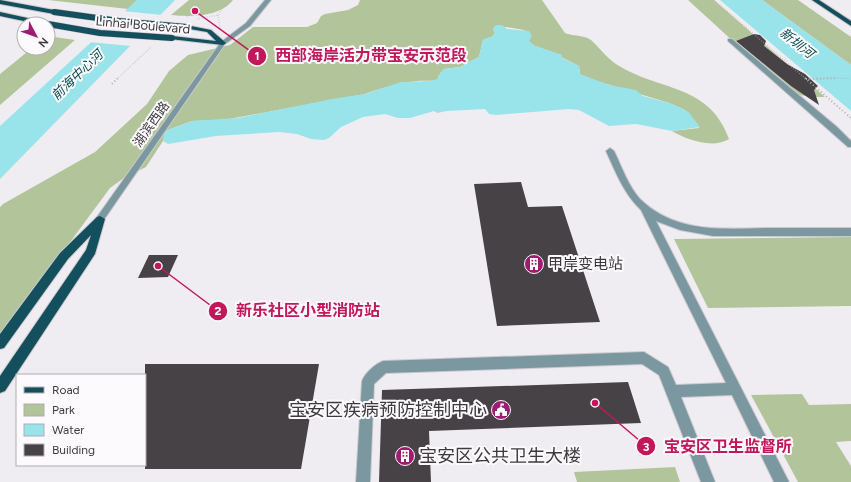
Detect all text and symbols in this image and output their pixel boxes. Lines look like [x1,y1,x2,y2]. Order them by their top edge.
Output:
street label: Linhai Boulevard [95,13,191,37]
north arrow [16,16,56,56]
water label: 新圳河 [777,25,819,63]
text: N [35,35,51,50]
callout: 西部海岸活力带宝安示范段 [247,42,475,70]
water label: 前海中心河 [48,45,108,103]
text: 西部海岸活力带宝安示范段 [275,46,467,65]
text: 1 [254,49,260,63]
street label: 湖滨西路 [130,98,172,150]
building icon: 甲岸变电站 [523,253,545,275]
place label: 甲岸变电站 [548,255,623,273]
callout: 新乐社区小型消防站 [208,297,388,325]
text: 新乐社区小型消防站 [236,301,380,320]
text: 2 [215,304,222,318]
legend [16,374,146,466]
text: Road [52,383,80,397]
place label: 宝安区疾病预防控制中心 [289,399,487,421]
public building icon: 宝安区疾病预防控制中心 [490,399,512,421]
text: Park [52,403,75,417]
text: Water [52,423,84,437]
callout: 宝安区卫生监督所 [636,432,800,460]
text: 宝安区卫生监督所 [664,437,792,456]
text: 3 [643,440,650,454]
text: Building [52,443,95,457]
building icon: 宝安区公共卫生大楼 [394,445,416,467]
place label: 宝安区公共卫生大楼 [419,445,581,467]

